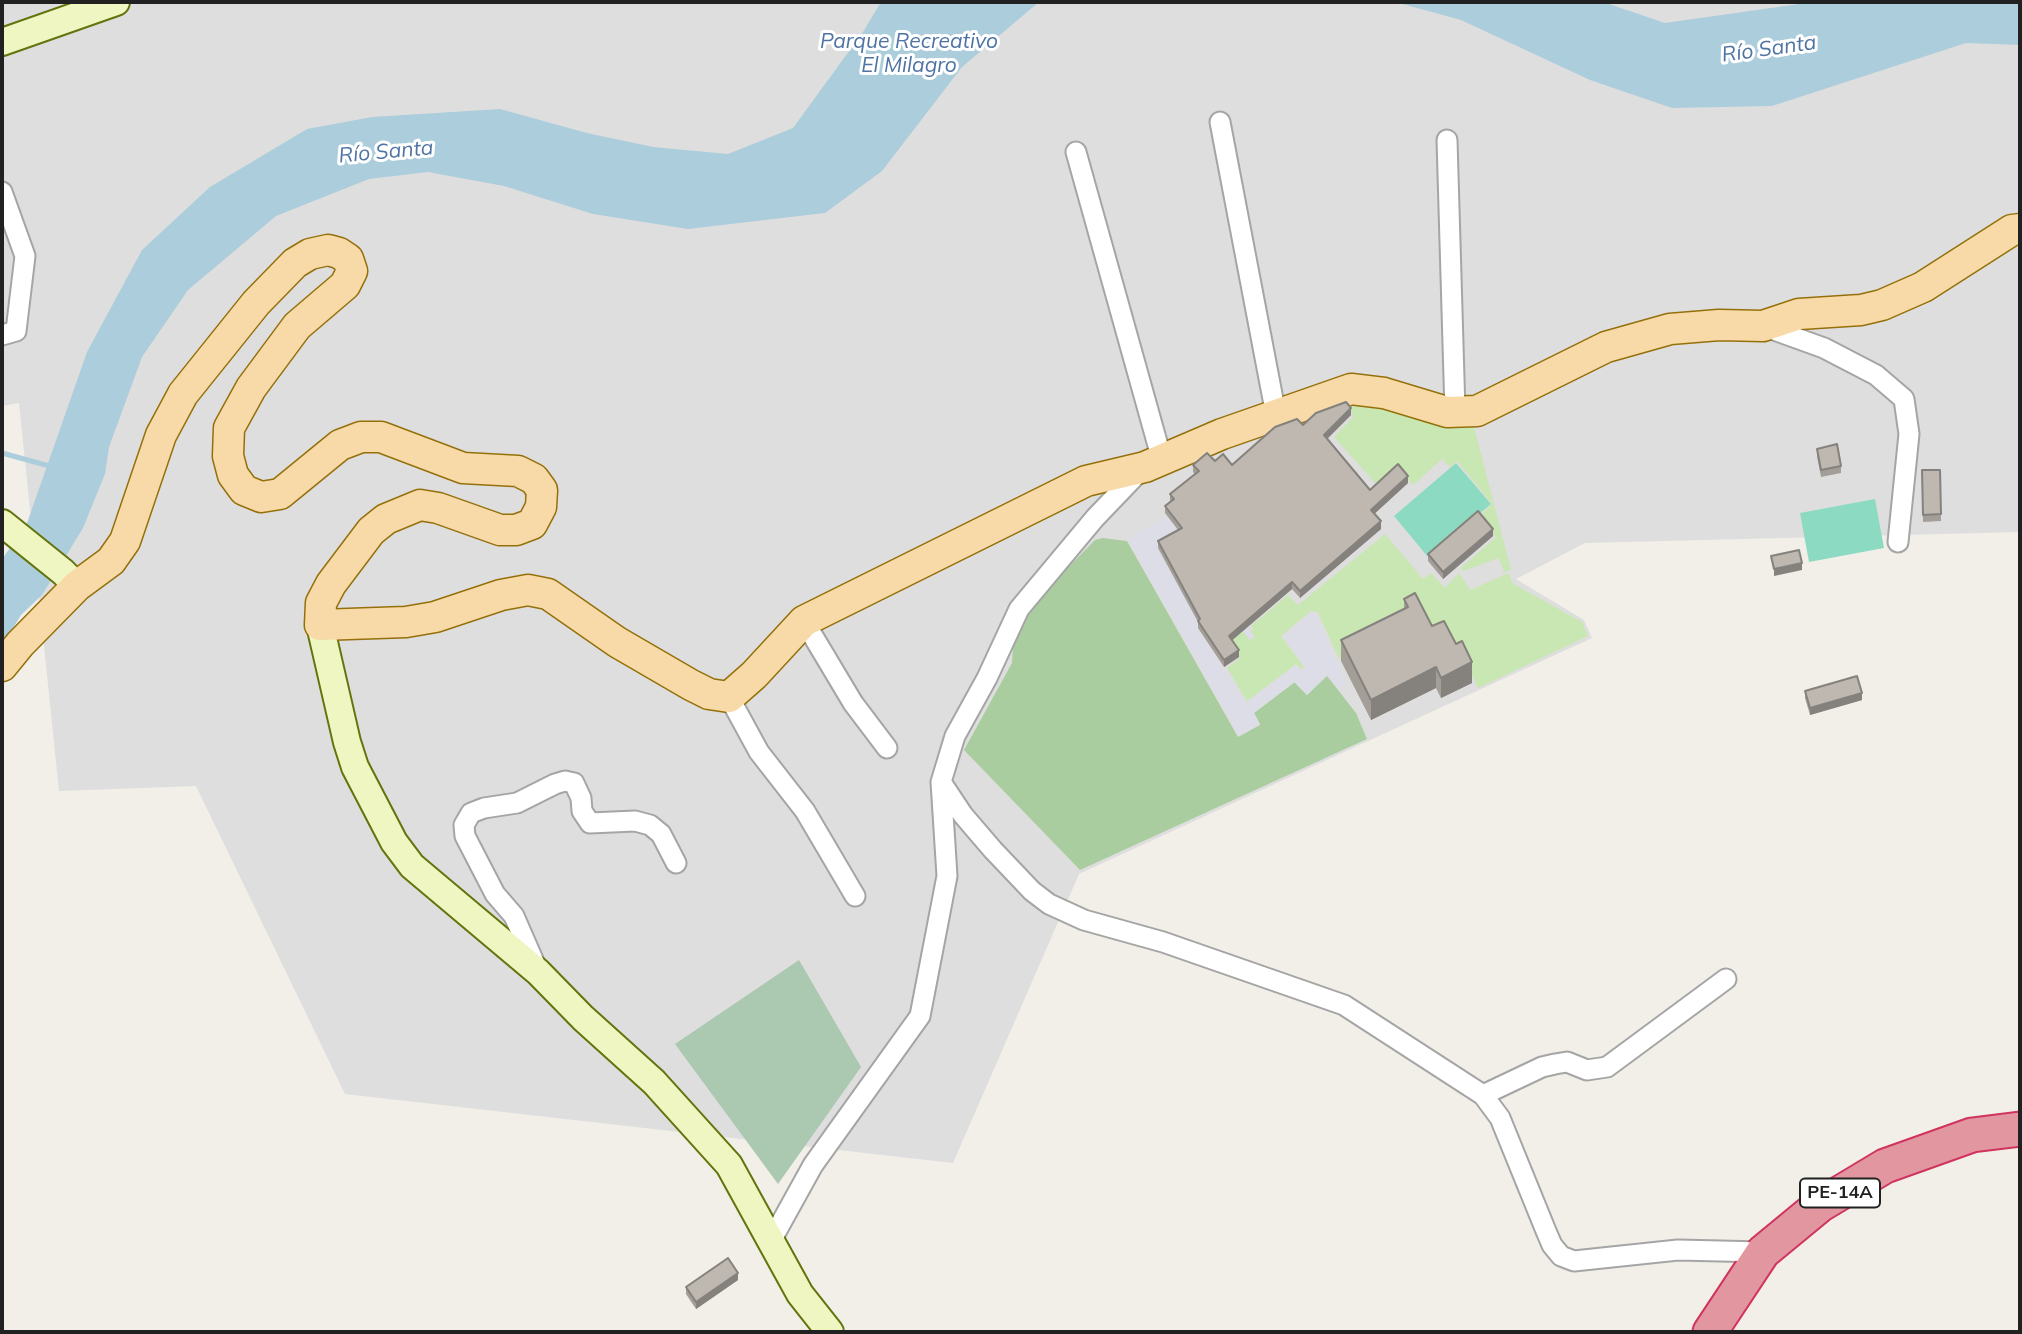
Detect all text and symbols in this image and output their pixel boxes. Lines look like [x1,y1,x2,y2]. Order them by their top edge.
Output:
water label: Parque Recreativo El Milagro [820,29,998,79]
water label: Río Santa [1720,30,1818,68]
water label: Río Santa [338,135,434,169]
road number: PE-14A [1800,1178,1880,1208]

